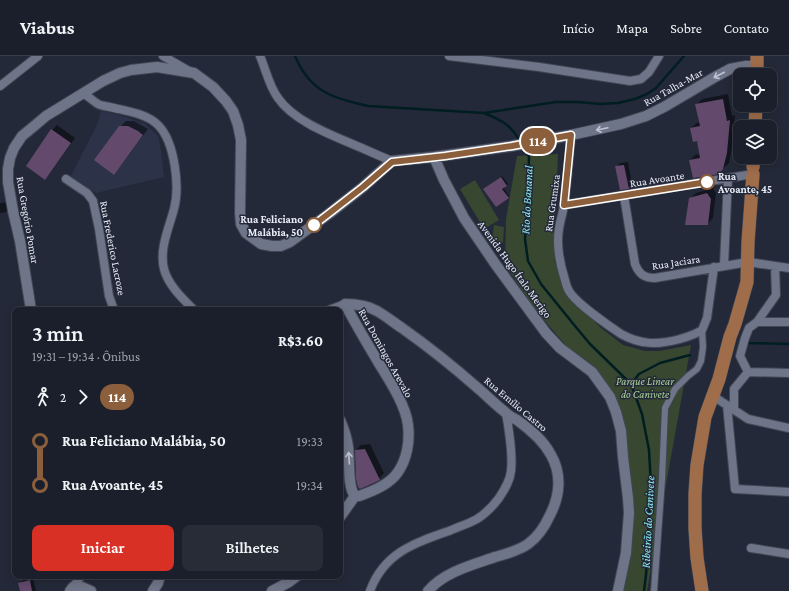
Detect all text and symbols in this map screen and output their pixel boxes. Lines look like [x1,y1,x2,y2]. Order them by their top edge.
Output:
text: Viabus [20,17,75,38]
text: Início [563,20,594,36]
text: Mapa [616,20,648,36]
text: Sobre [670,20,702,36]
text: Contato [724,20,769,36]
street label: Rua Talha-Mar [641,66,705,108]
map controls [733,68,777,164]
button: locate [733,68,777,112]
one-way arrow [714,72,726,79]
button: layers [733,120,777,164]
one-way arrow [596,125,609,133]
line badge: 114 [515,128,561,154]
text: 114 [529,133,547,149]
water label: Rio do Bananal [518,164,536,235]
street label: Rua Avoante [629,169,685,189]
place label: Rua Avoante, 45 [717,170,772,196]
street label: Rua Grumixa [542,174,562,232]
marker: Rua Avoante, 45 [699,174,715,190]
street label: Rua Gregório Pomar [13,176,42,265]
street label: Rua Frederico Lacroze [98,200,128,296]
place label: Rua Feliciano Malábia, 50 [240,213,303,239]
marker: Rua Feliciano Malábia, 50 [306,217,322,233]
street label: Avenida Hugo Ítalo Merigo [475,218,555,321]
street label: Rua Jaciara [651,252,701,273]
street label: Rua Domingos Arevalo [356,307,416,400]
text: 3 min [32,321,84,346]
text: R$3.60 [278,333,323,349]
text: 19:31 – 19:34 · Ônibus [32,349,140,364]
street label: Rua Emílio Castro [482,374,550,434]
park label: Parque Linear do Canivete [616,375,675,400]
icon: walk [32,386,54,408]
icon: forward [72,386,94,408]
text: 114 [108,389,126,405]
text: 2 [60,390,66,405]
text: Rua Feliciano Malábia, 50 [62,433,226,449]
text: 19:33 [297,434,323,449]
one-way arrow [346,452,353,465]
water label: Ribeirão do Canivete [639,475,657,569]
text: Rua Avoante, 45 [62,477,163,493]
text: 19:34 [296,478,323,493]
button: Iniciar [32,525,174,571]
button: Bilhetes [182,525,323,571]

